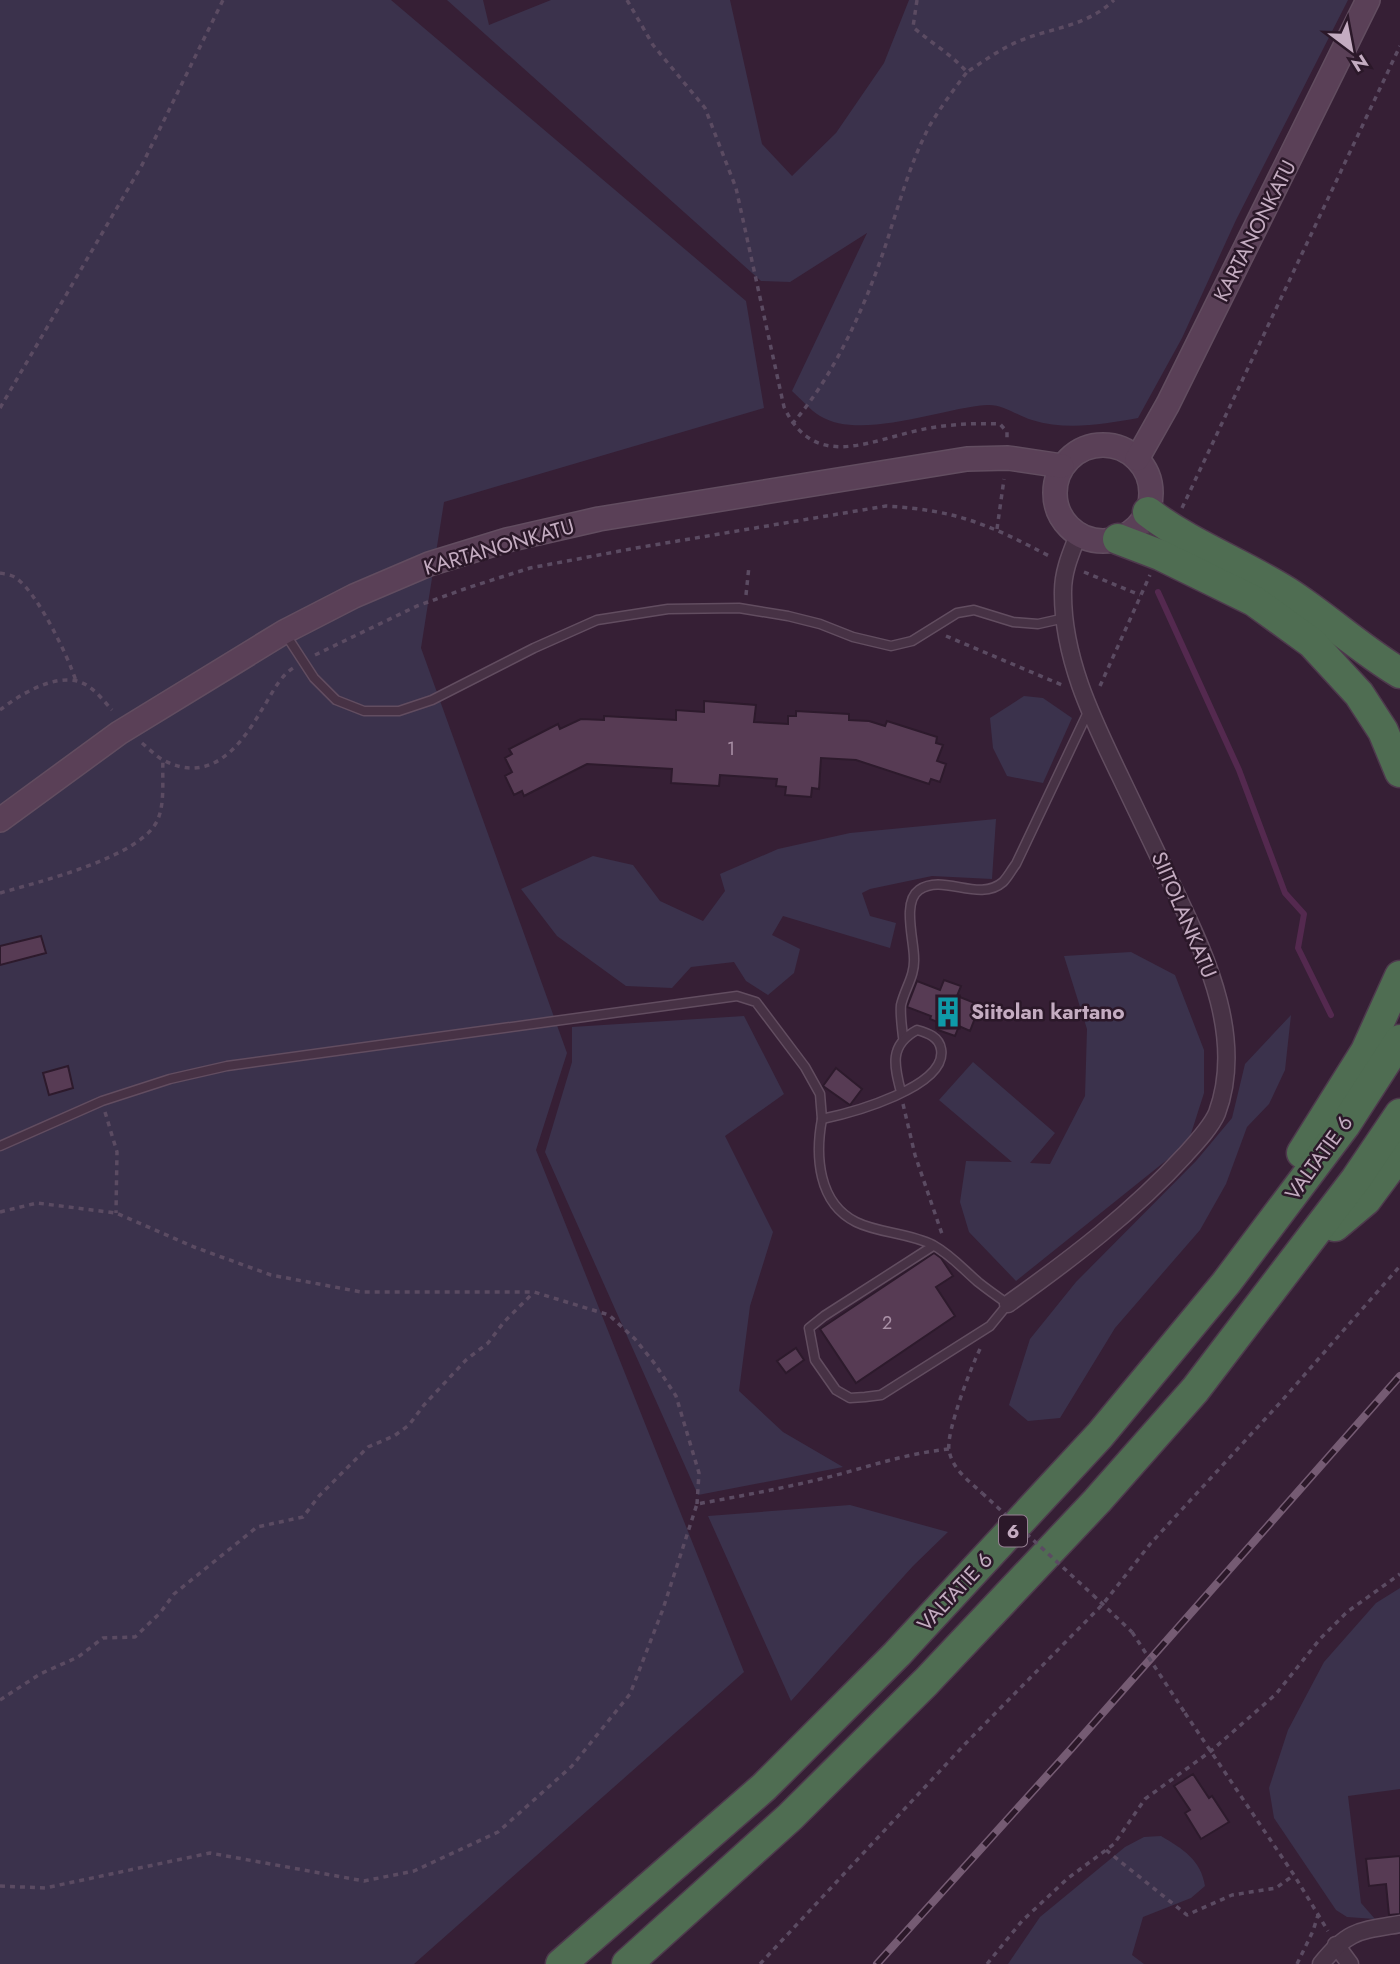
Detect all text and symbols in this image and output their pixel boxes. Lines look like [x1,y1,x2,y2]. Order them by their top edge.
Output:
north arrow [1316,14,1386,84]
text: N [1346,48,1373,78]
street label: KARTANONKATU [1206,155,1304,307]
street label: KARTANONKATU [420,511,578,583]
house number: 1 [727,736,735,762]
street label: SIITOLANKATU [1144,847,1224,983]
building icon: Siitolan kartano [931,995,965,1029]
place label: Siitolan kartano [971,997,1125,1027]
street label: VALTATIE 6 [1278,1109,1360,1207]
house number: 2 [882,1310,892,1336]
road number: 6 [999,1516,1027,1546]
street label: VALTATIE 6 [910,1546,1000,1638]

